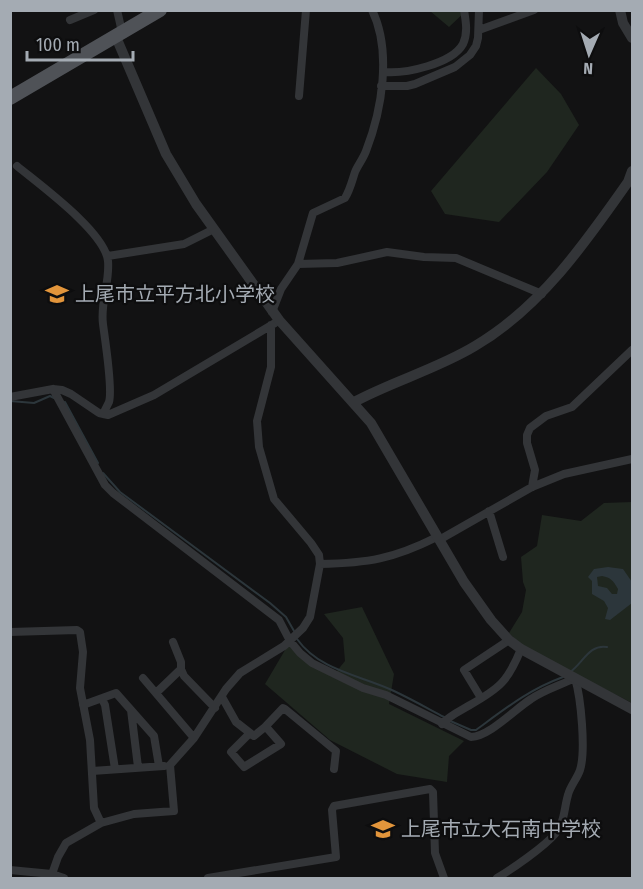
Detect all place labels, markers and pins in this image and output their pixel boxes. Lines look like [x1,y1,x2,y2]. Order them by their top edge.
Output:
school or university icon: 上尾市立平方北小学校 [44,281,70,307]
place label: 上尾市立平方北小学校 [75,282,275,306]
school or university icon: 上尾市立大石南中学校 [370,816,396,842]
place label: 上尾市立大石南中学校 [401,817,601,841]

